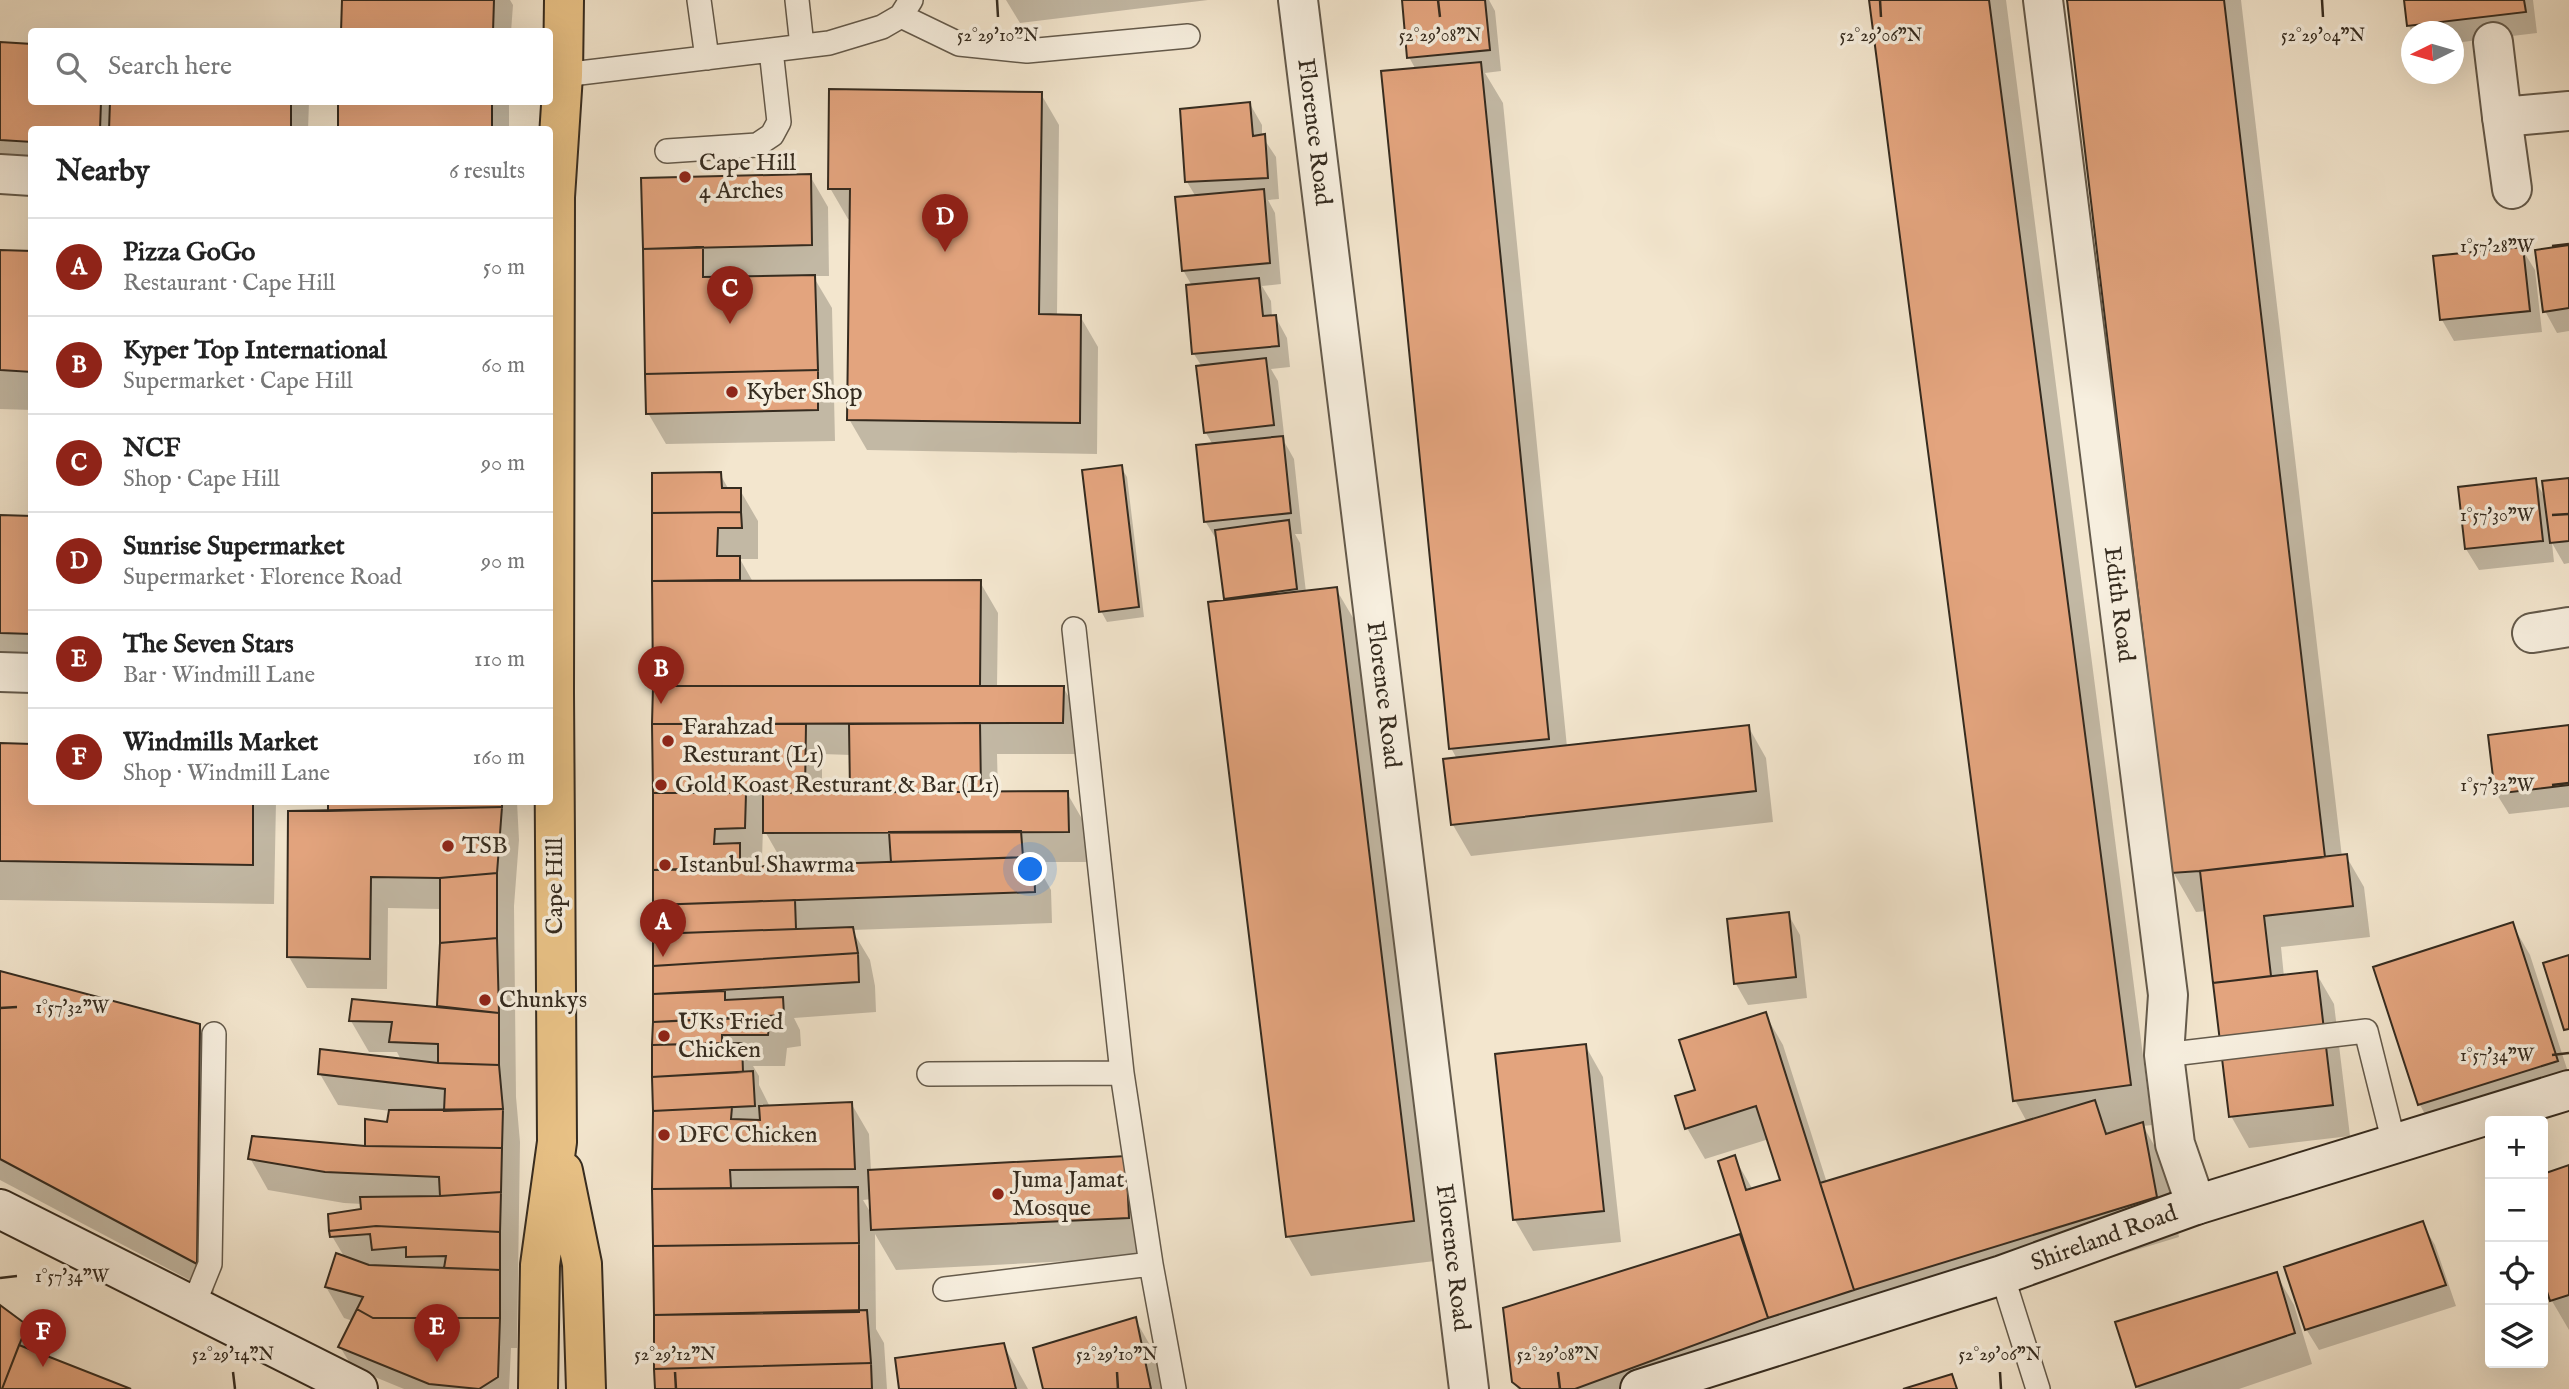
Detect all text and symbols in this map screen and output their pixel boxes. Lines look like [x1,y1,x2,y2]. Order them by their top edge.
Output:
north arrow [2401,21,2464,84]
text: 52°29'10"N [957,25,1039,48]
text: 52°29'08"N [1399,25,1482,48]
text: 52°29'06"N [1840,25,1923,48]
text: 52°29'04"N [2281,25,2365,48]
search box [28,28,553,105]
icon: search [52,48,90,86]
text: Search here [108,50,232,83]
street label: Florence Road [1290,57,1339,208]
place label: Cape Hill 4 Arches [699,148,796,207]
text: Nearby [56,153,149,191]
text: 6 results [449,157,525,186]
marker: Cape Hill 4 Arches [677,169,693,185]
pin: D [922,194,968,252]
text: Pizza GoGo [123,236,255,269]
text: 1°57'28"W [2460,236,2535,259]
text: A [71,253,87,282]
text: 50 m [483,253,525,282]
pin: C [707,266,753,324]
text: Restaurant · Cape Hill [123,269,335,298]
text: Kyper Top International [123,334,387,367]
text: B [71,351,87,380]
text: 60 m [481,351,525,380]
text: Supermarket · Cape Hill [123,367,353,396]
place label: Kyber Shop [746,377,863,408]
marker: Kyber Shop [724,384,740,400]
text: NCF [123,432,180,465]
text: C [71,449,87,478]
text: 90 m [481,449,525,478]
text: Shop · Cape Hill [123,465,280,494]
text: 1°57'30"W [2460,505,2535,528]
text: Sunrise Supermarket [123,530,345,563]
street label: Edith Road [2096,545,2142,664]
text: D [70,547,88,576]
text: 90 m [481,547,525,576]
text: Supermarket · Florence Road [123,563,402,592]
street label: Florence Road [1359,619,1408,770]
text: The Seven Stars [123,628,294,661]
text: E [71,645,87,674]
text: 110 m [474,645,525,674]
pin: B [638,646,684,704]
text: Bar · Windmill Lane [123,661,315,690]
place label: Farahzad Resturant (L1) [682,712,824,771]
text: Windmills Market [123,726,318,759]
marker: Farahzad Resturant (L1) [660,733,676,749]
text: F [72,743,86,772]
text: 160 m [473,743,525,772]
text: Shop · Windmill Lane [123,759,330,788]
place label: Gold Koast Resturant & Bar (L1) [675,770,999,801]
text: 1°57'32"W [2460,775,2535,798]
marker: Gold Koast Resturant & Bar (L1) [653,777,669,793]
place label: TSB [462,831,508,862]
street label: Cape Hill [540,837,571,934]
marker: TSB [440,838,456,854]
place label: Istanbul Shawrma [679,850,855,881]
your location [1013,852,1047,886]
marker: Istanbul Shawrma [657,857,673,873]
pin: A [640,899,686,957]
place label: Chunkys [499,985,587,1016]
marker: Chunkys [477,992,493,1008]
text: 1°57'32"W [35,997,110,1020]
place label: UKs Fried Chicken [678,1007,783,1066]
marker: UKs Fried Chicken [656,1028,672,1044]
text: 1°57'34"W [2460,1045,2535,1068]
map controls [2485,1116,2548,1368]
button: + [2485,1116,2548,1179]
place label: DFC Chicken [678,1120,818,1151]
marker: DFC Chicken [656,1127,672,1143]
place label: Juma Jamat Mosque [1009,1165,1124,1224]
button: − [2485,1179,2548,1242]
street label: Florence Road [1428,1182,1477,1333]
marker: Juma Jamat Mosque [990,1186,1006,1202]
street label: Shireland Road [2027,1198,2182,1279]
button: locate [2485,1242,2548,1305]
text: 1°57'34"W [35,1266,110,1289]
pin: E [414,1304,460,1362]
button: layers [2485,1305,2548,1368]
pin: F [20,1309,66,1367]
text: 52°29'14"N [192,1344,274,1367]
text: 52°29'12"N [634,1344,716,1367]
text: 52°29'10"N [1076,1344,1158,1367]
text: 52°29'08"N [1517,1344,1600,1367]
text: 52°29'06"N [1959,1344,2042,1367]

